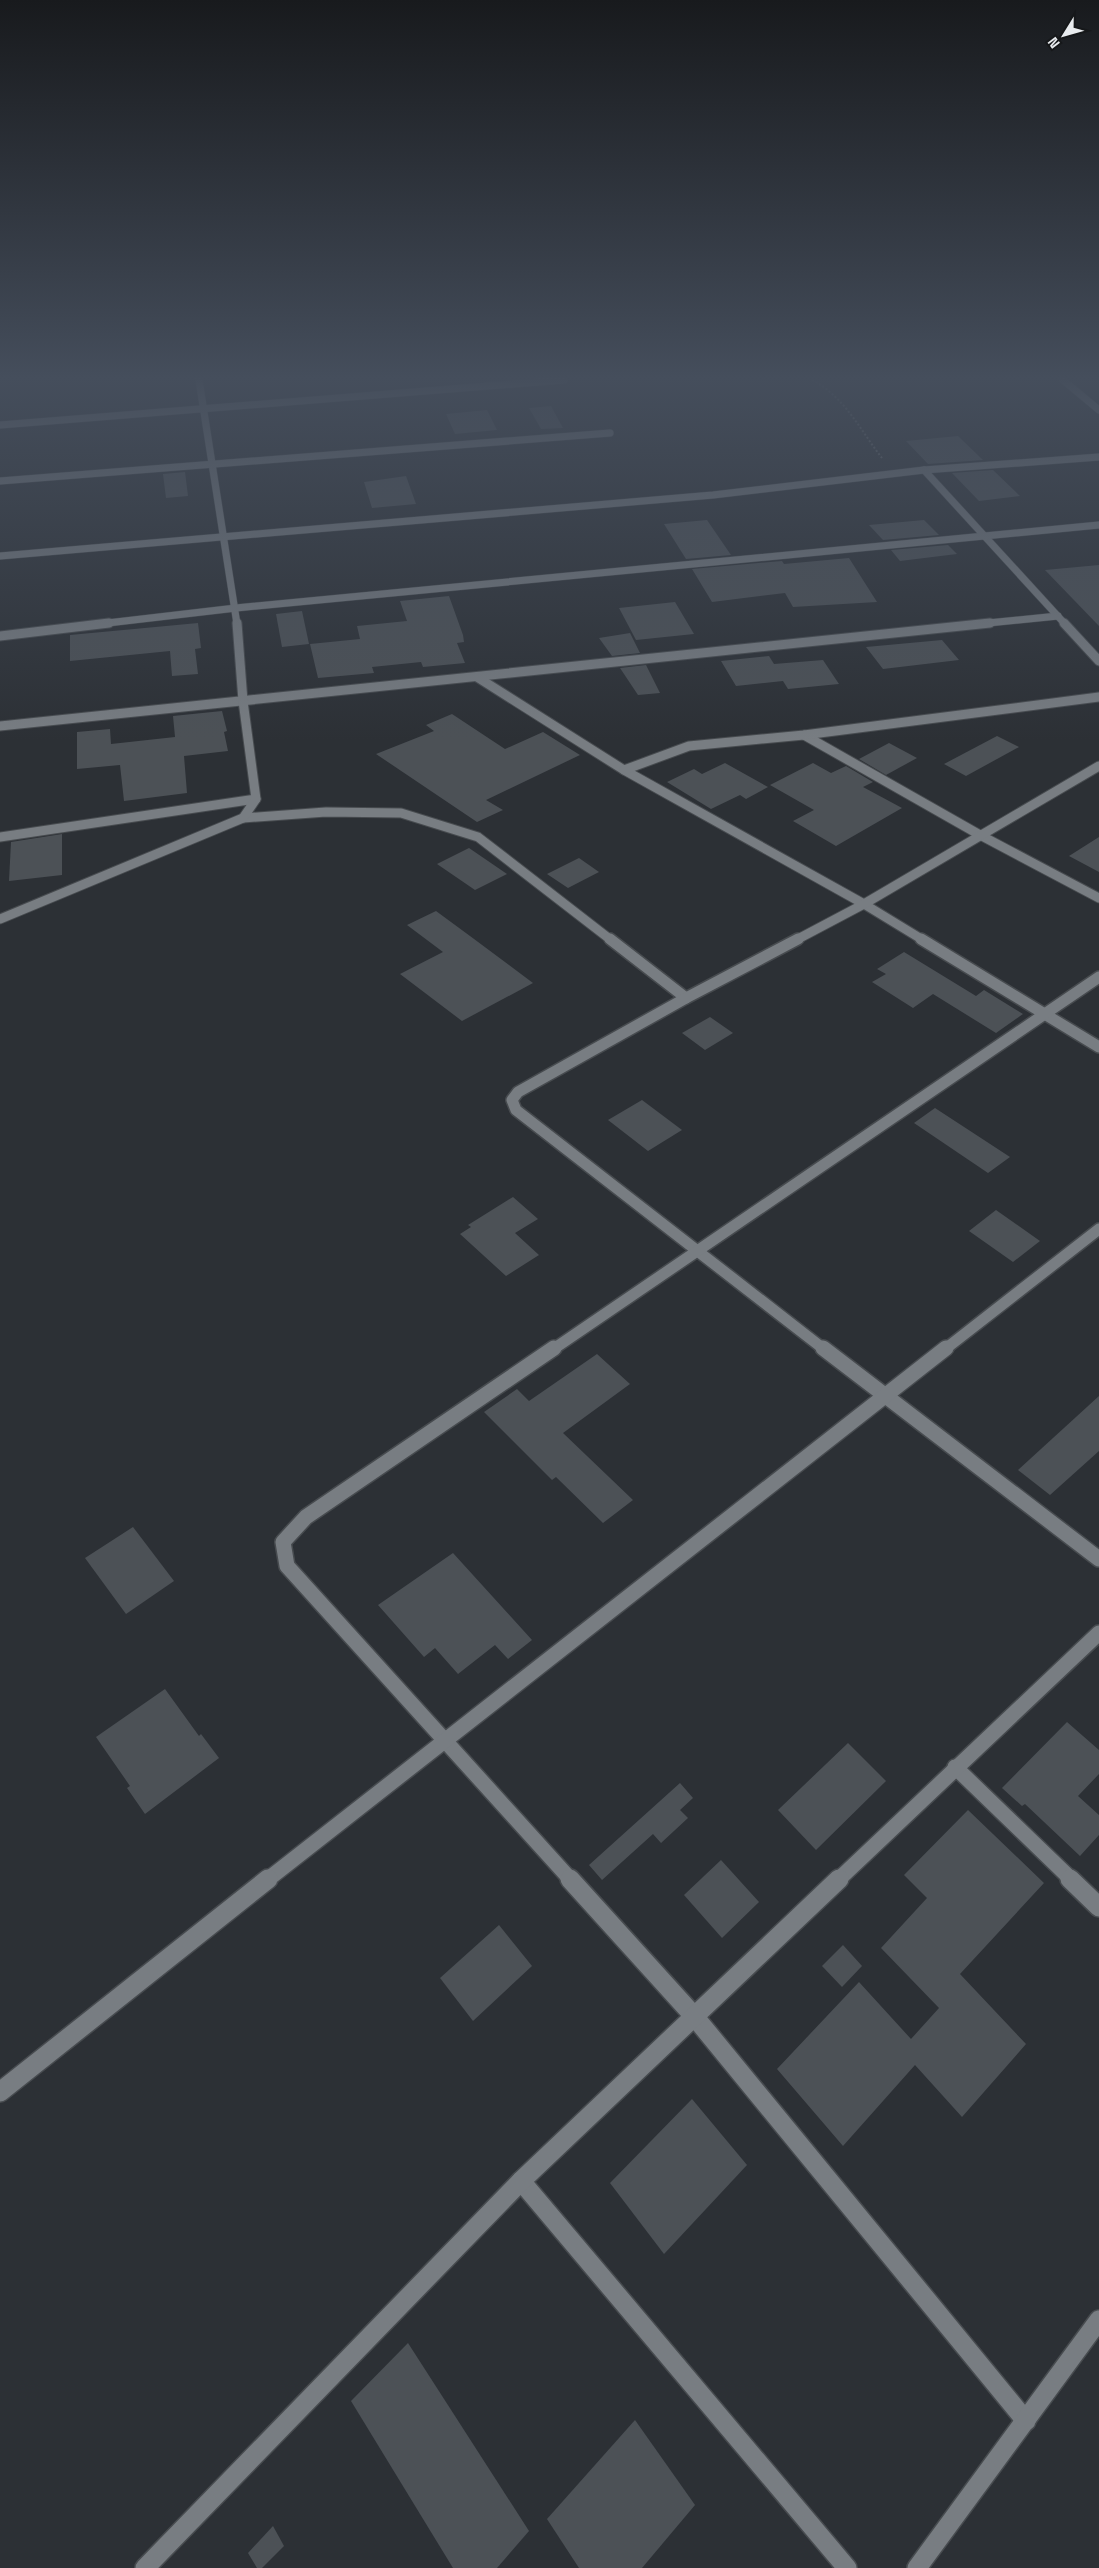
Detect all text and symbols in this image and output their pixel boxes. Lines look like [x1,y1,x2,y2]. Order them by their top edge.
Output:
north arrow [1039,10,1089,60]
text: N [1044,34,1064,52]

